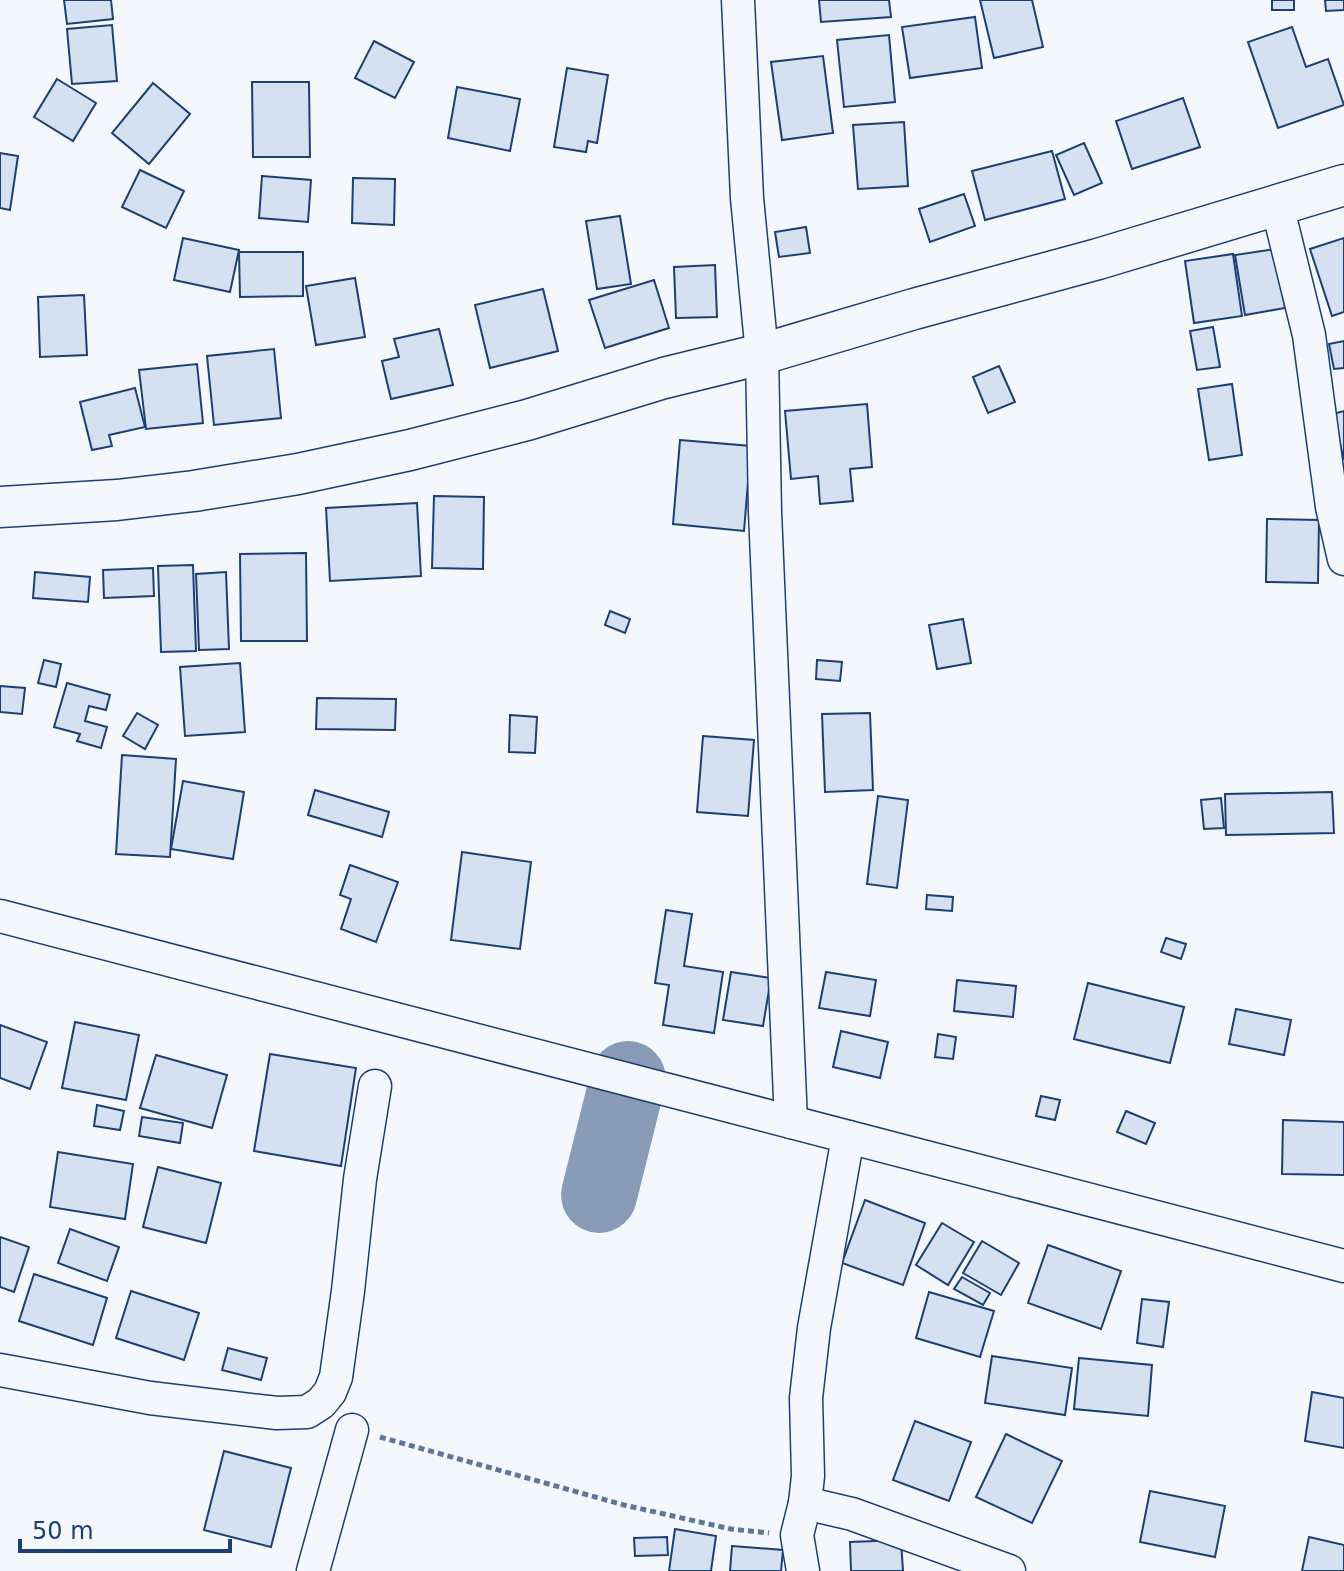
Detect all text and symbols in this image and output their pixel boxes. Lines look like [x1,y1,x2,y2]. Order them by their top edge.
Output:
scale bar [20,1503,230,1553]
text: 50 m [32,1517,94,1545]

